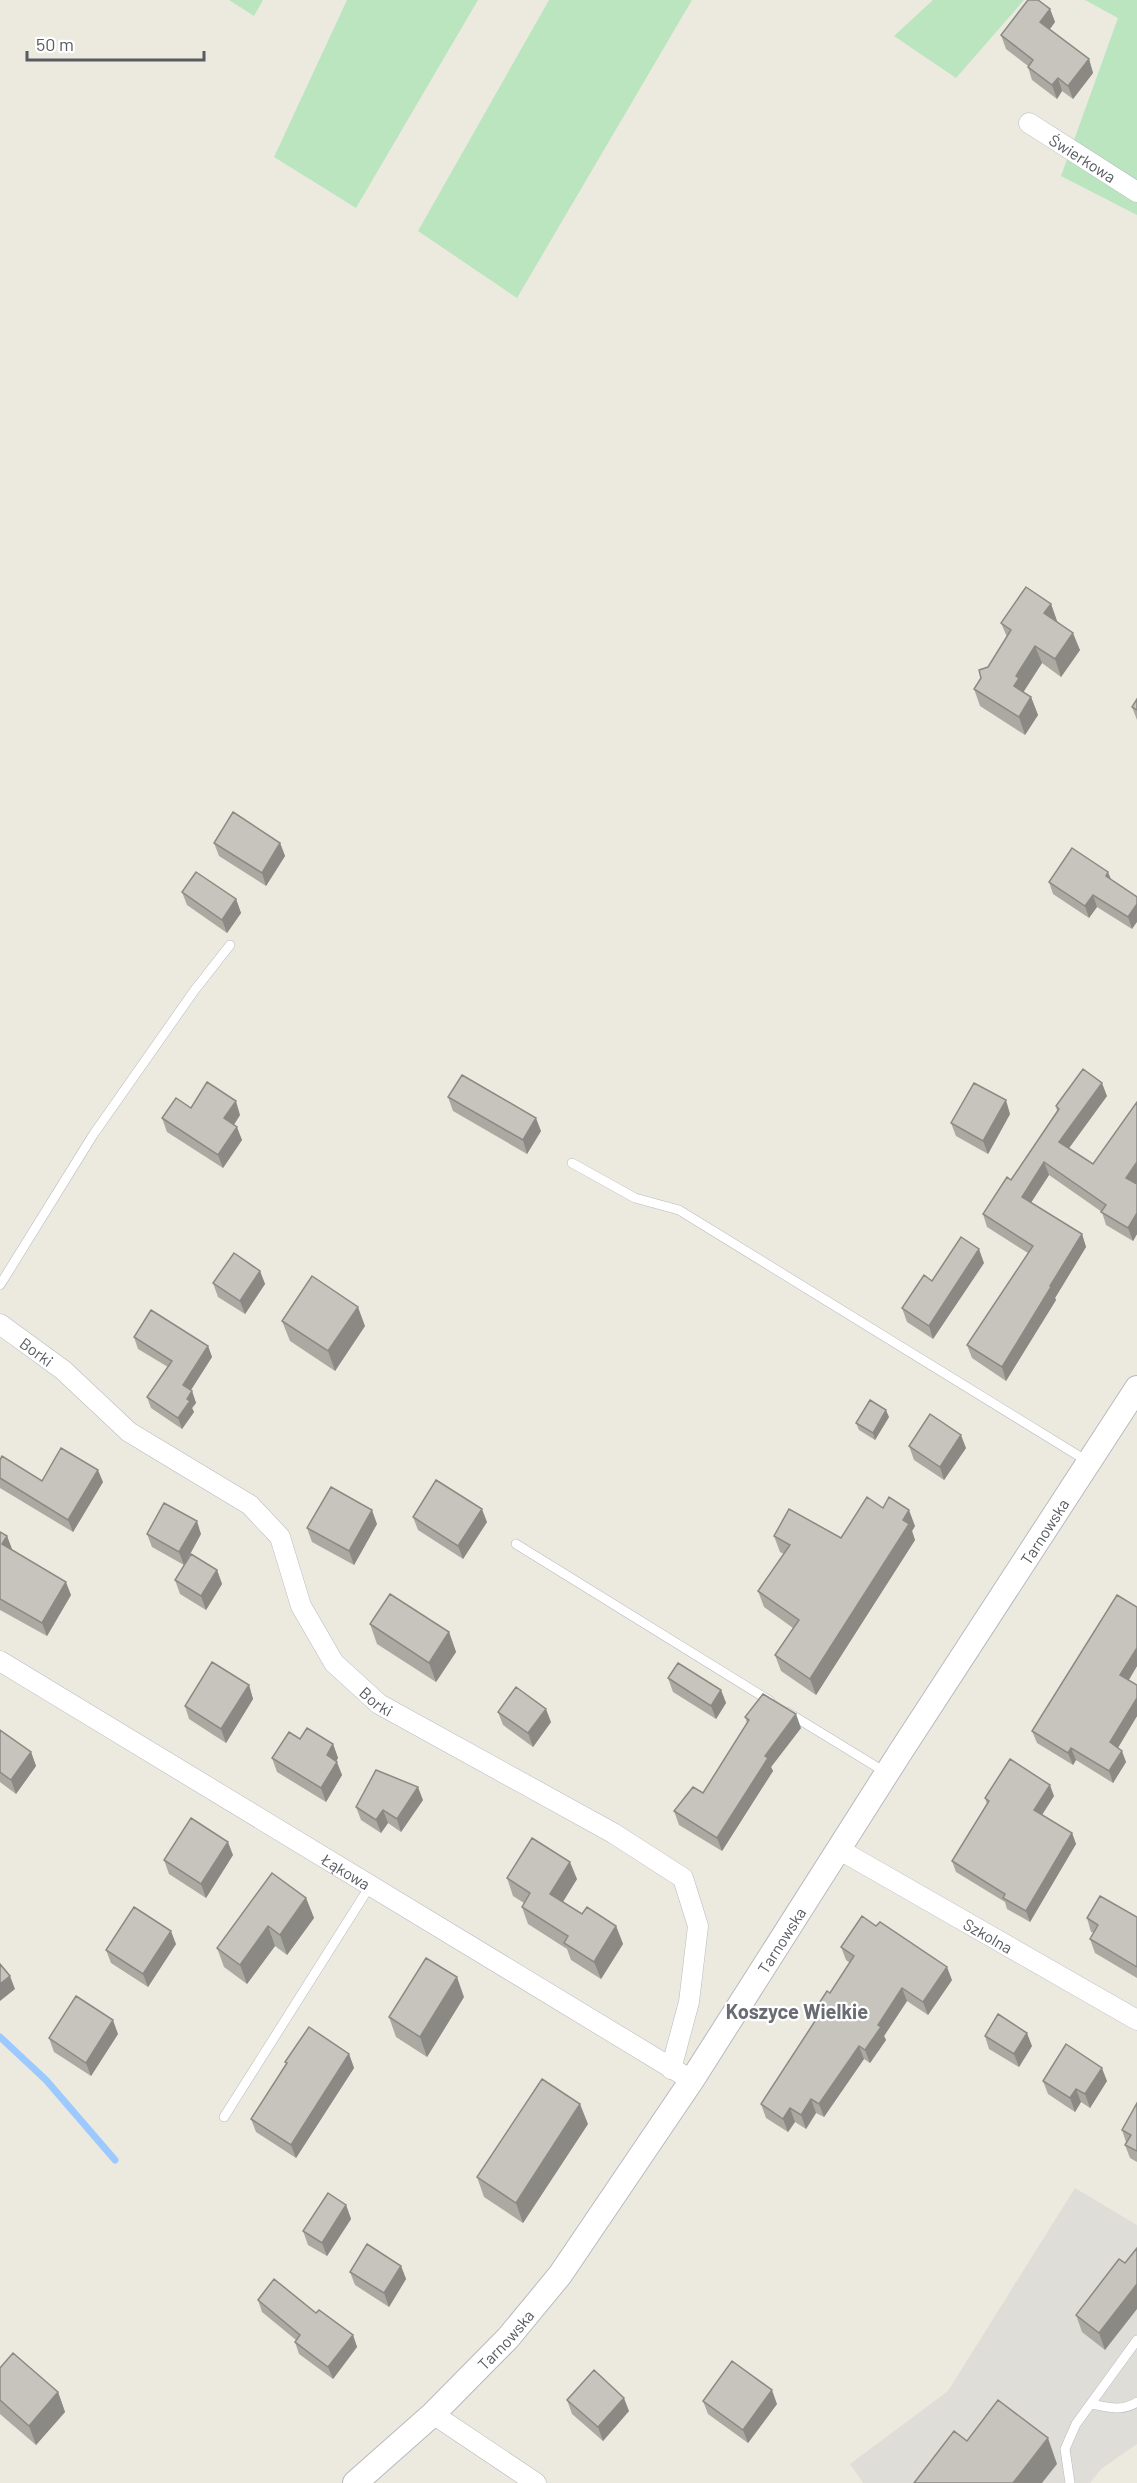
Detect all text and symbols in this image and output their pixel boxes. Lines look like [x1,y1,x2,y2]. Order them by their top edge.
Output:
scale bar [27,24,204,62]
text: 50 m [36,33,74,55]
street label: Świerkowa [1046,129,1120,186]
street label: Borki [17,1333,58,1370]
street label: Tarnowska [1016,1495,1072,1568]
street label: Borki [356,1682,397,1719]
street label: Łąkowa [318,1848,374,1893]
street label: Tarnowska [753,1903,809,1977]
street label: Szkolna [961,1913,1016,1956]
district label: Koszyce Wielkie [726,1999,868,2023]
street label: Tarnowska [473,2305,537,2373]

